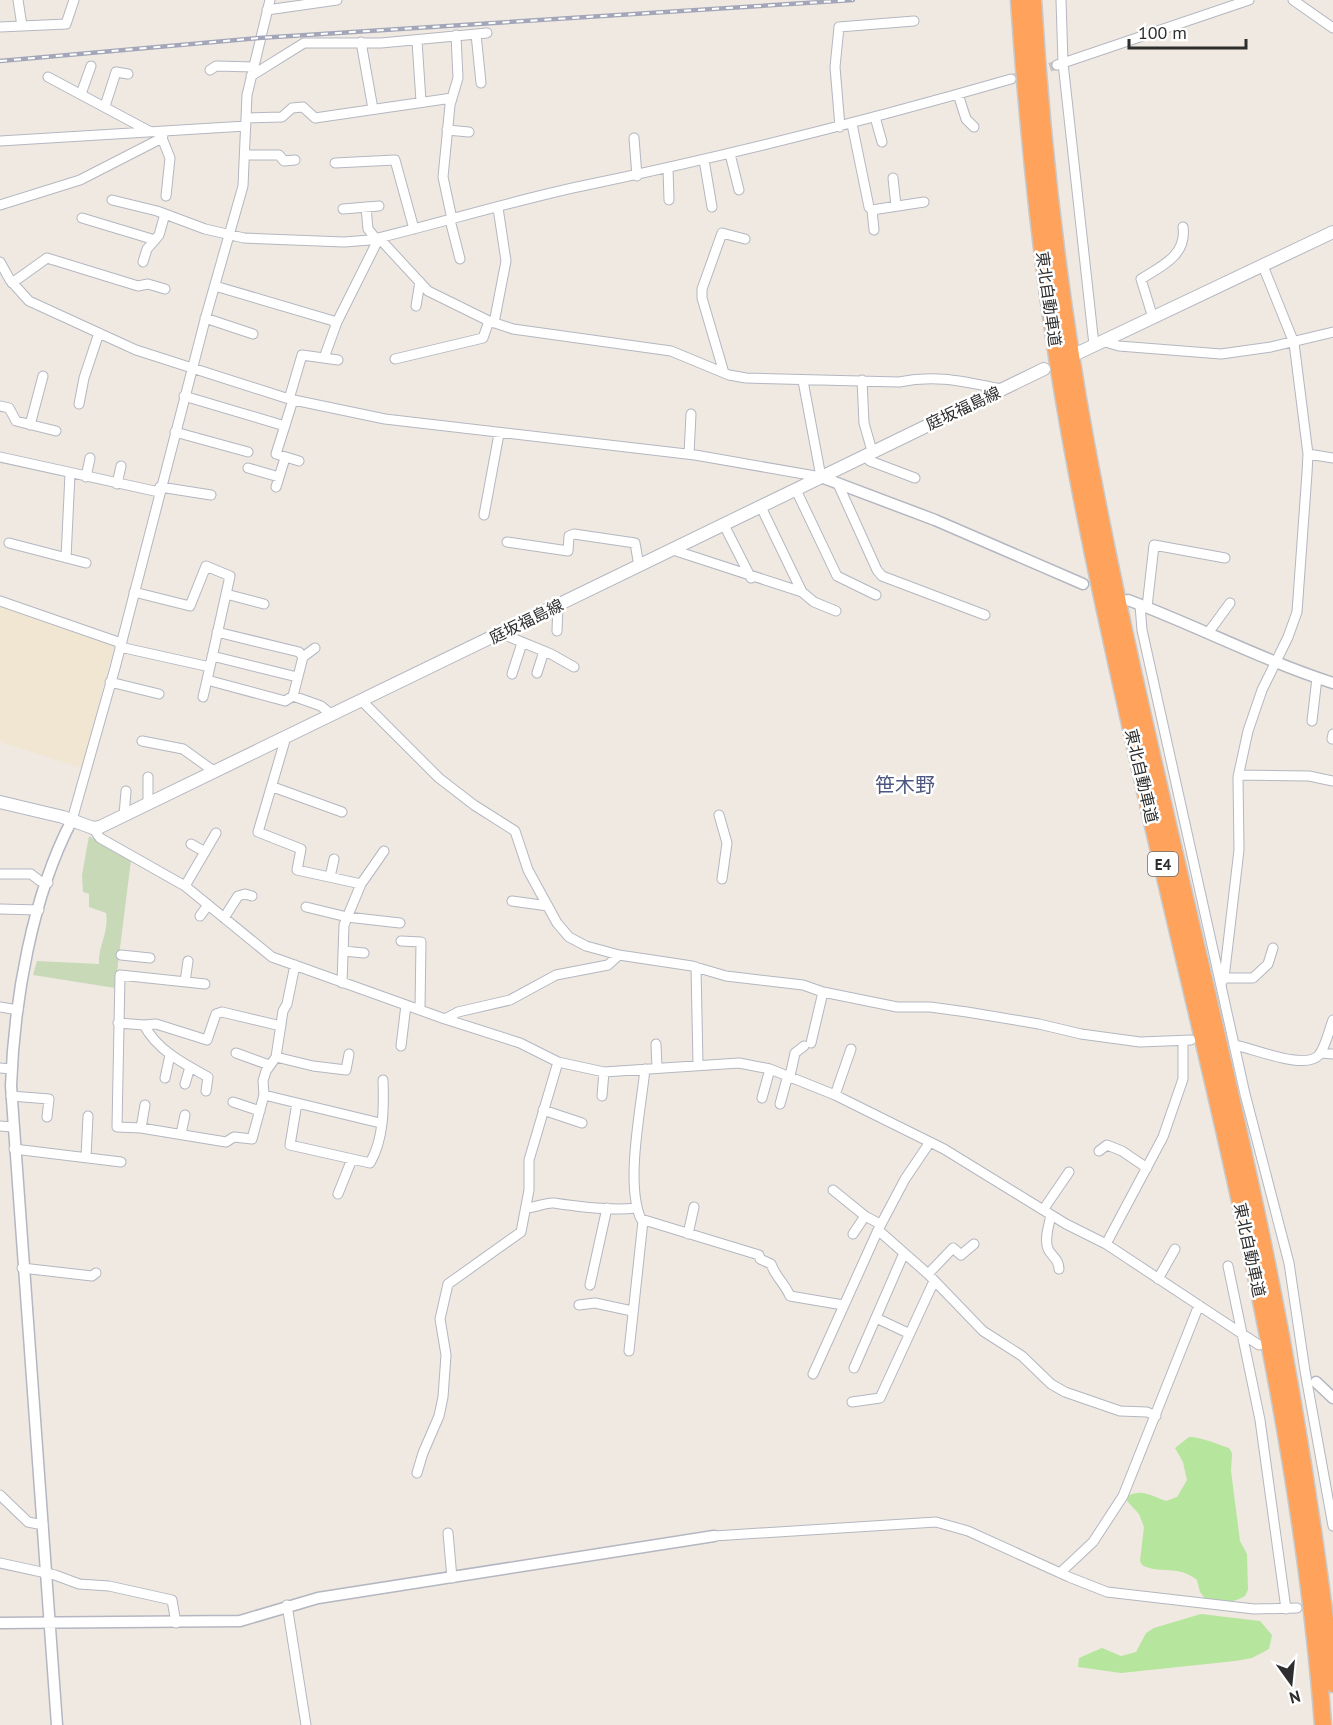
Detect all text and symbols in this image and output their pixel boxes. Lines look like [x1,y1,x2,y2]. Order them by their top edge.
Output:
scale bar [1129,12,1246,50]
text: 100 m [1138,21,1187,44]
street label: 東北自動車道 [1032,250,1066,348]
street label: 庭坂福島線 [923,382,1003,434]
street label: 庭坂福島線 [486,594,566,648]
street label: 東北自動車道 [1121,727,1163,825]
district label: 笹木野 [875,772,935,798]
road number: E4 [1148,852,1178,876]
street label: 東北自動車道 [1230,1201,1270,1299]
north arrow [1261,1653,1321,1713]
text: N [1287,1686,1303,1709]

